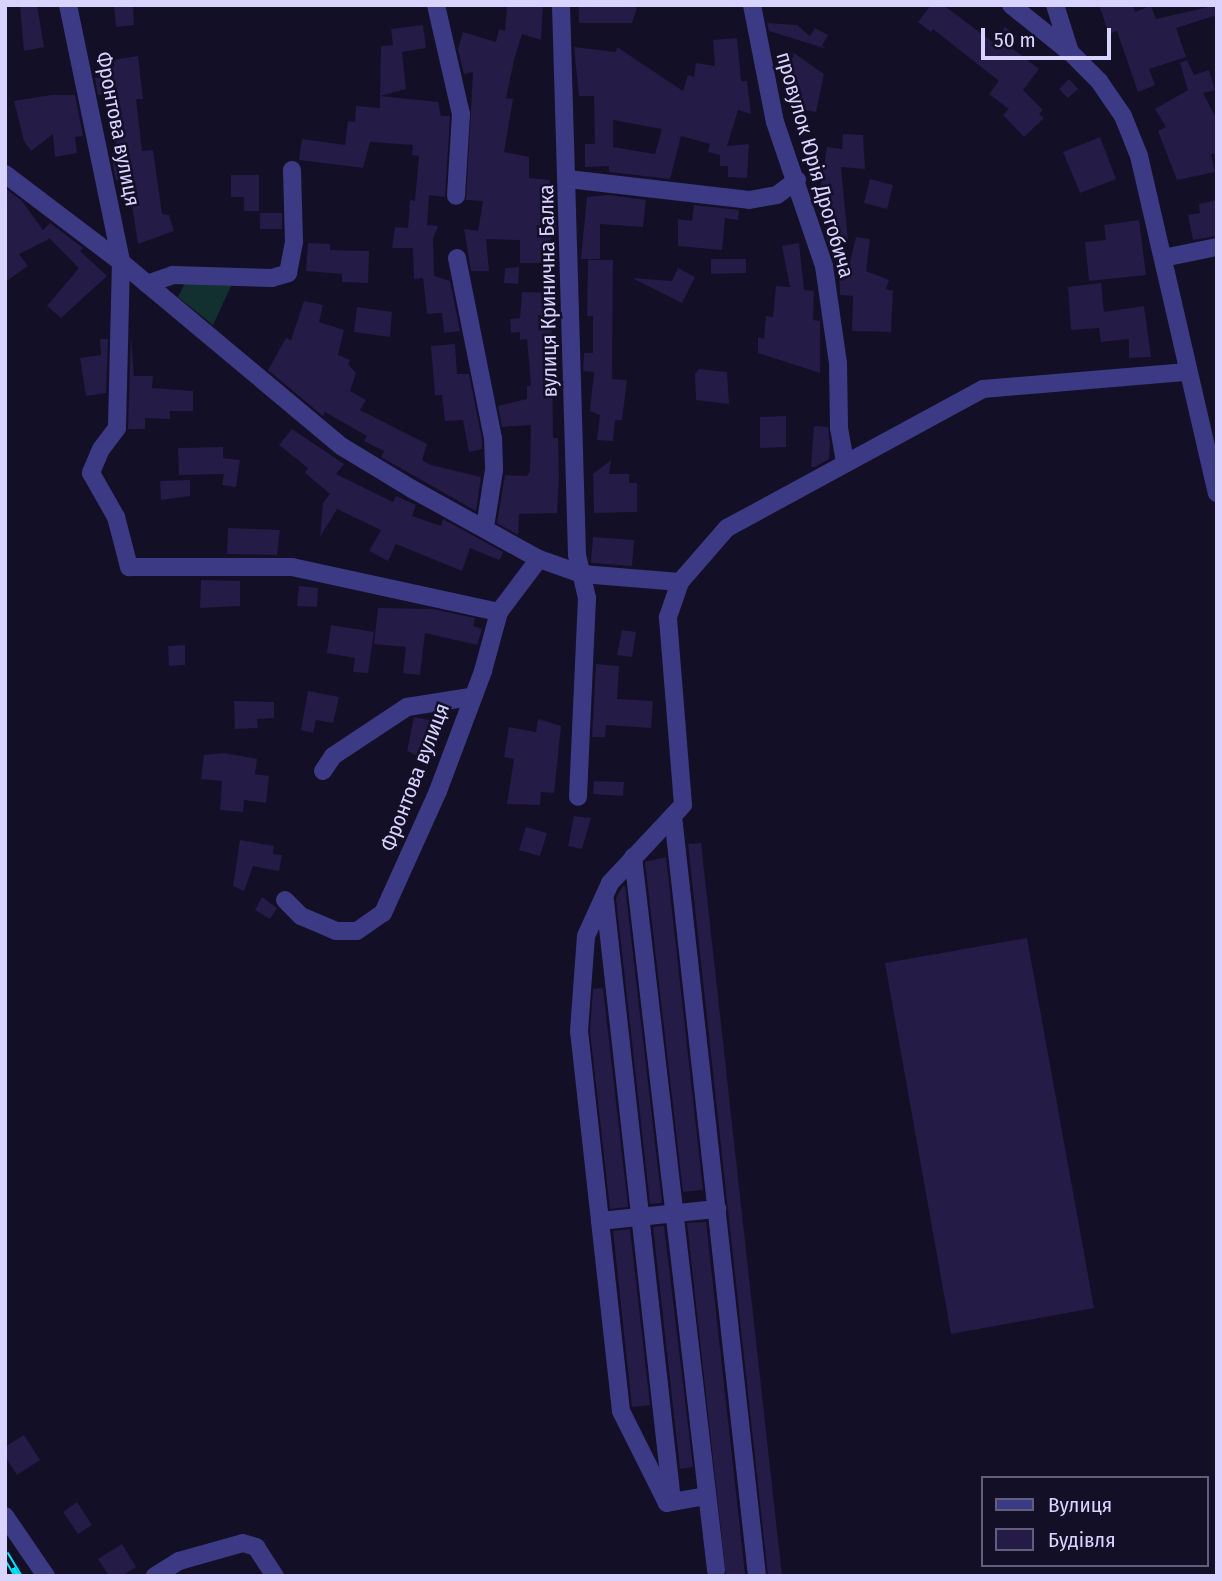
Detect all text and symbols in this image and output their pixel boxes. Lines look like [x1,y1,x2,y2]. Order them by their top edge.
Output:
scale bar [984,14,1114,58]
text: 50 m [994,27,1036,53]
street label: провулок Юрія Дрогобича [771,49,859,281]
street label: Фронтова вулиця [91,50,145,208]
street label: вулиця Кринична Балка [534,184,562,398]
street label: Фронтова вулиця [375,699,455,855]
legend [981,1476,1208,1567]
text: Вулиця [1048,1492,1112,1518]
text: Будівля [1048,1527,1116,1553]

